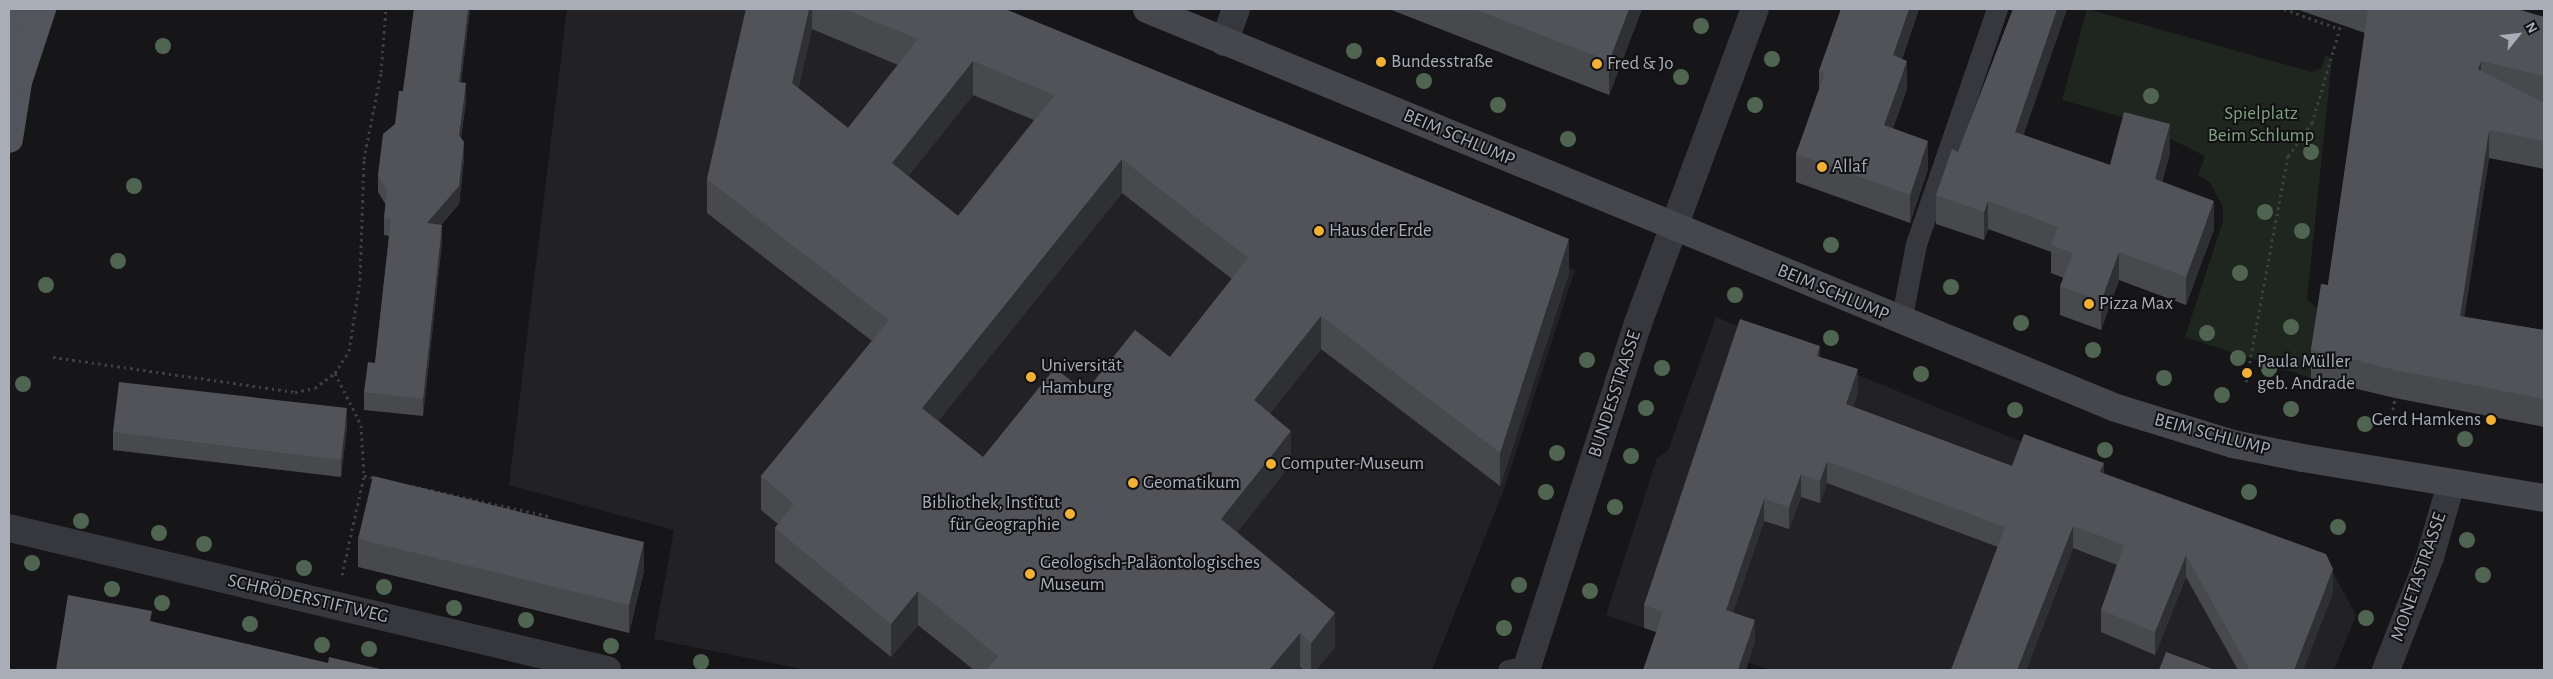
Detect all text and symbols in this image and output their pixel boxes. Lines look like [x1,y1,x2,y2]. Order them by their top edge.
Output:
north arrow [2493,10,2543,60]
text: N [2523,20,2540,35]
place label: Bundesstraße [1391,51,1493,73]
place label: Fred & Jo [1607,53,1674,75]
marker: Bundesstraße [1375,56,1387,68]
marker: Fred & Jo [1591,58,1603,70]
park label: Spielplatz Beim Schlump [2208,103,2314,147]
street label: BEIM SCHLUMP [1400,104,1518,172]
place label: Allaf [1832,156,1867,178]
marker: Allaf [1816,161,1828,173]
place label: Haus der Erde [1329,220,1432,242]
marker: Haus der Erde [1313,225,1325,237]
street label: BEIM SCHLUMP [1774,259,1892,327]
place label: Pizza Max [2099,293,2173,315]
marker: Pizza Max [2083,298,2095,310]
street label: BUNDESSTRASSE [1584,328,1646,460]
place label: Paula Müller geb. Andrade [2257,351,2355,395]
place label: Universität Hamburg [1041,355,1122,399]
marker: Paula Müller geb. Andrade [2241,367,2253,379]
marker: Universität Hamburg [1025,371,1037,383]
street label: BEIM SCHLUMP [2152,409,2272,461]
place label: Gerd Hamkens [2372,409,2481,431]
marker: Gerd Hamkens [2485,414,2497,426]
place label: Computer-Museum [1281,453,1424,475]
marker: Computer-Museum [1265,458,1277,470]
place label: Geomatikum [1143,472,1240,494]
marker: Geomatikum [1127,477,1139,489]
place label: Bibliothek, Institut für Geographie [922,492,1060,536]
marker: Bibliothek, Institut für Geographie [1064,508,1076,520]
street label: MONETASTRASSE [2386,509,2452,645]
place label: Geologisch-Paläontologisches Museum [1040,552,1260,596]
marker: Geologisch-Paläontologisches Museum [1024,568,1036,580]
street label: SCHRÖDERSTIFTWEG [225,569,391,629]

